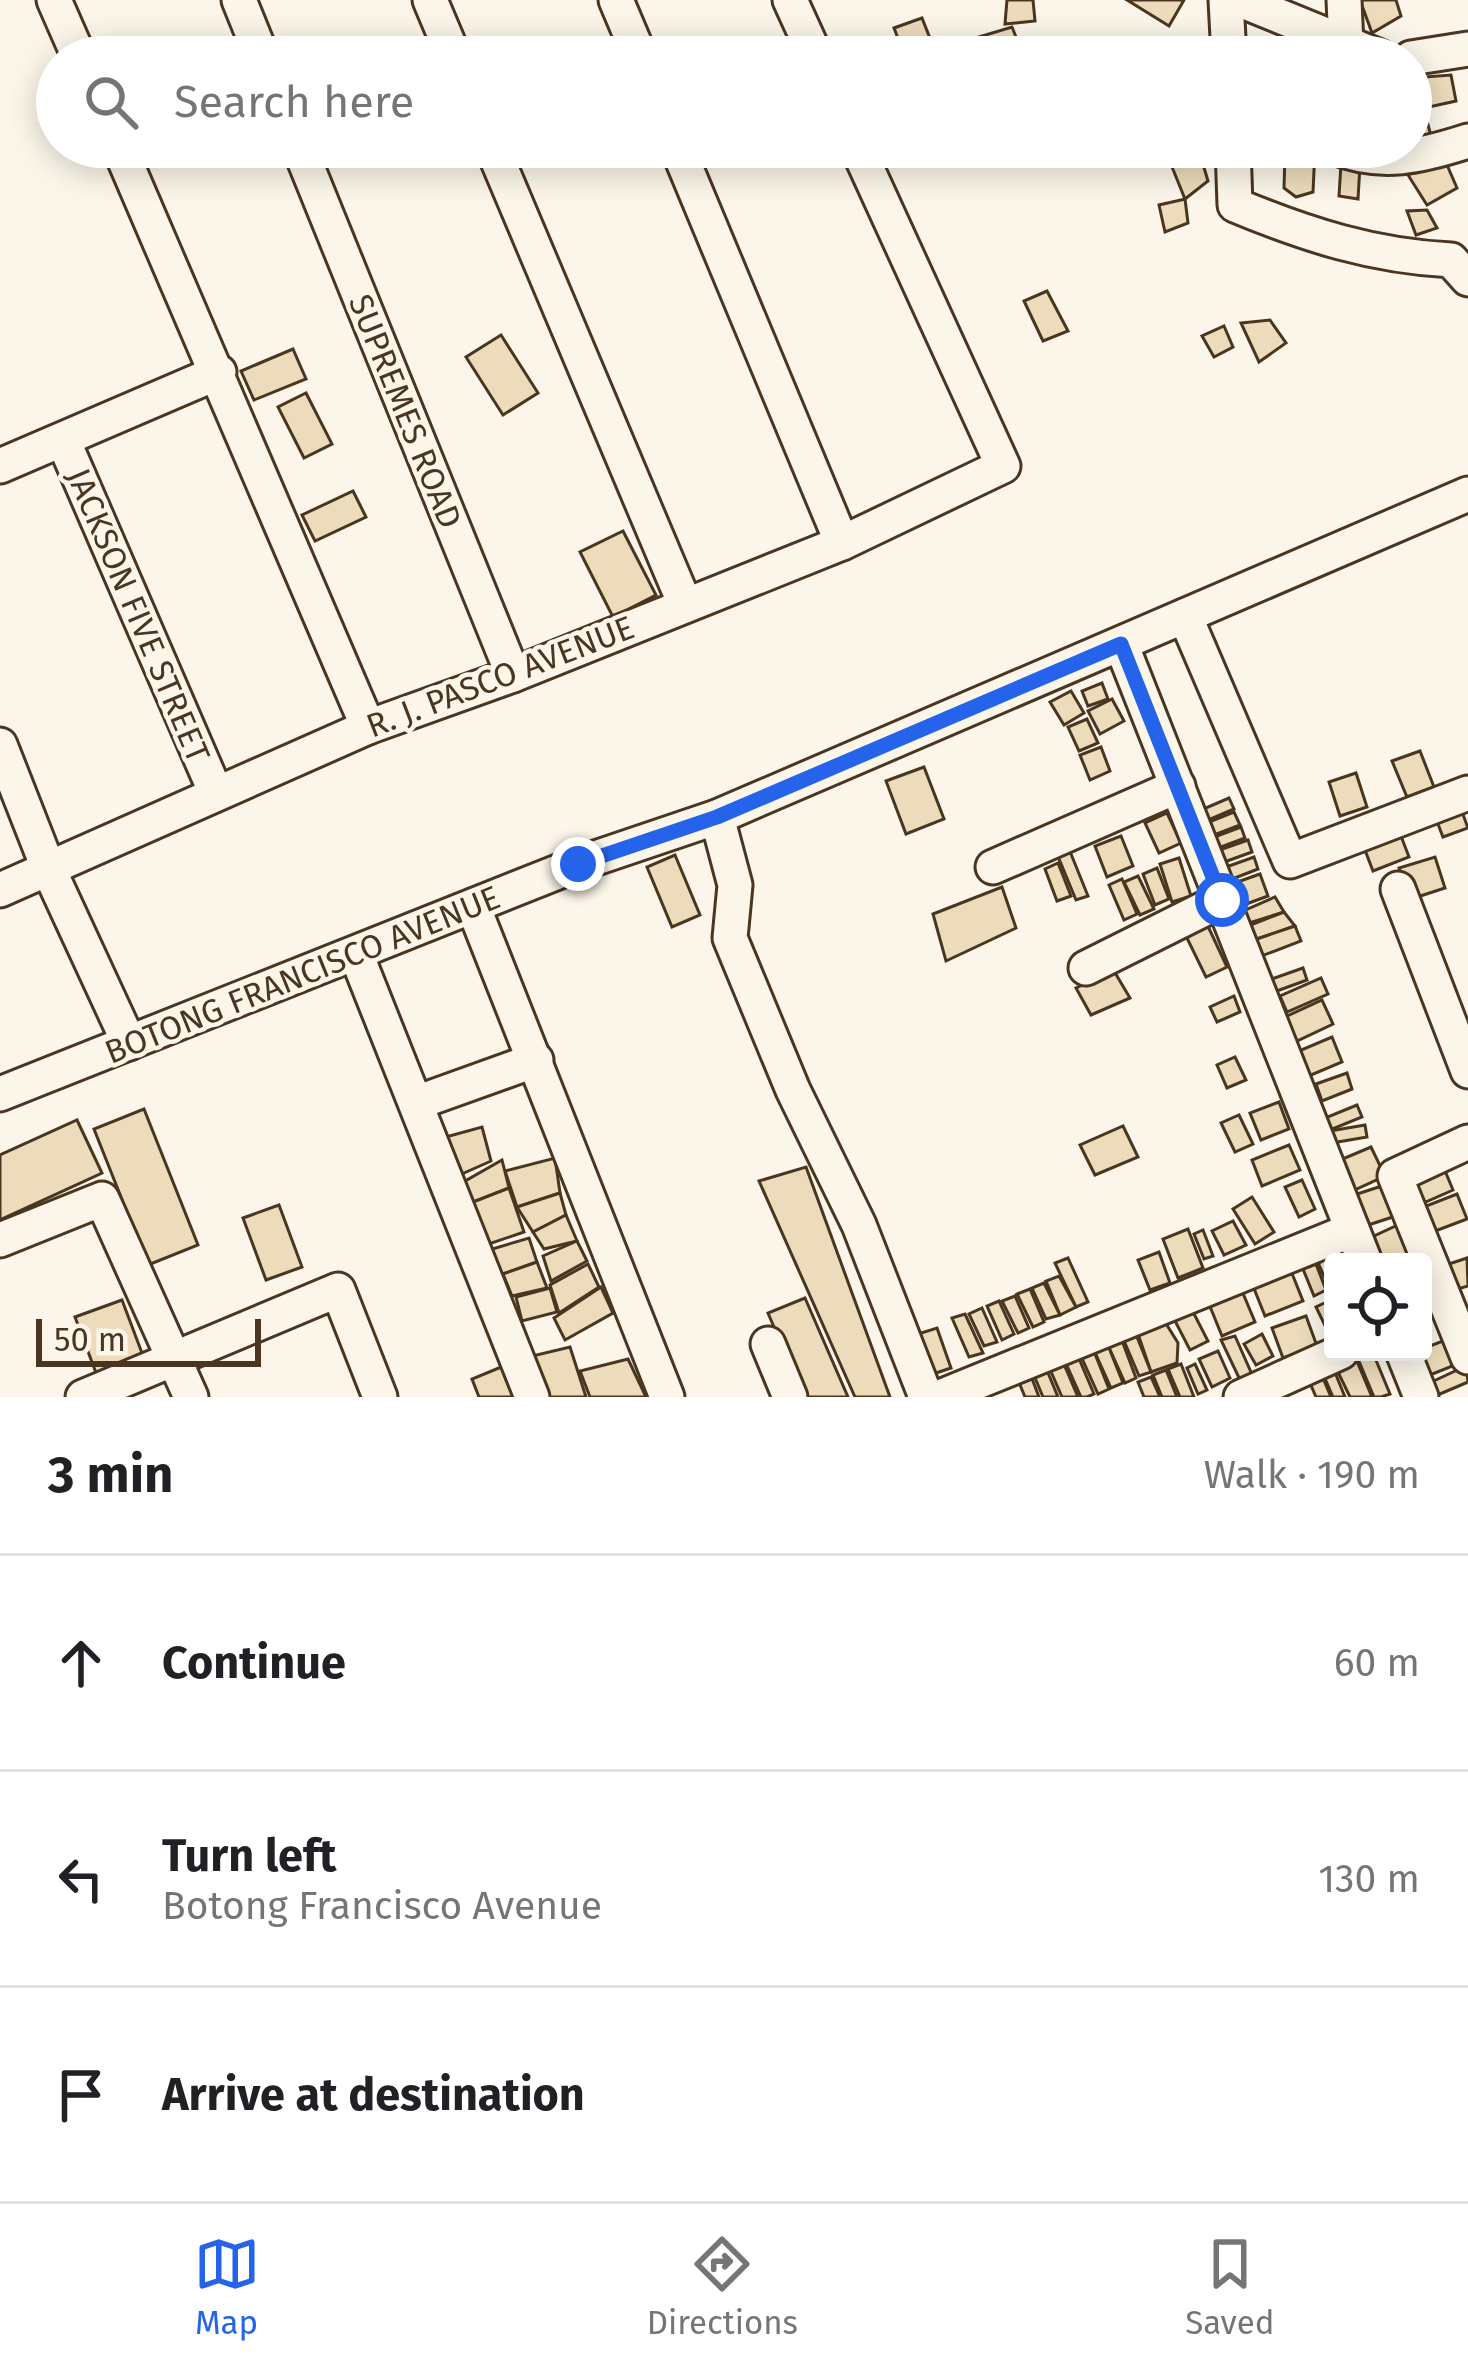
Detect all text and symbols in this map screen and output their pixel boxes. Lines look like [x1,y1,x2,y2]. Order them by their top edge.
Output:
search box [36,36,1432,168]
icon: search [78,69,144,135]
text: Search here [174,75,414,129]
street label: SUPREMES ROAD [340,289,470,534]
street label: JACKSON FIVE STREET [58,462,218,769]
street label: R. J. PASCO AVENUE [361,607,640,746]
route end [551,837,605,891]
route start [1195,873,1249,927]
street label: BOTONG FRANCISCO AVENUE [99,877,506,1073]
map controls [1324,1253,1432,1361]
button: locate [1324,1253,1432,1361]
scale bar [36,1313,261,1366]
text: 50 m [54,1320,126,1360]
text: 3 min [48,1444,174,1506]
text: Walk · 190 m [1204,1452,1420,1498]
icon: ahead [48,1630,114,1696]
text: Continue [162,1636,346,1690]
text: 60 m [1334,1640,1420,1686]
text: Turn left [162,1829,336,1883]
icon: left [48,1846,114,1912]
text: 130 m [1318,1856,1420,1902]
text: Botong Francisco Avenue [162,1883,602,1929]
icon: arrive [48,2062,114,2128]
text: Arrive at destination [162,2068,585,2122]
tab: Map [194,2231,260,2343]
tab: Directions [647,2231,798,2343]
tab: Saved [1185,2231,1274,2343]

